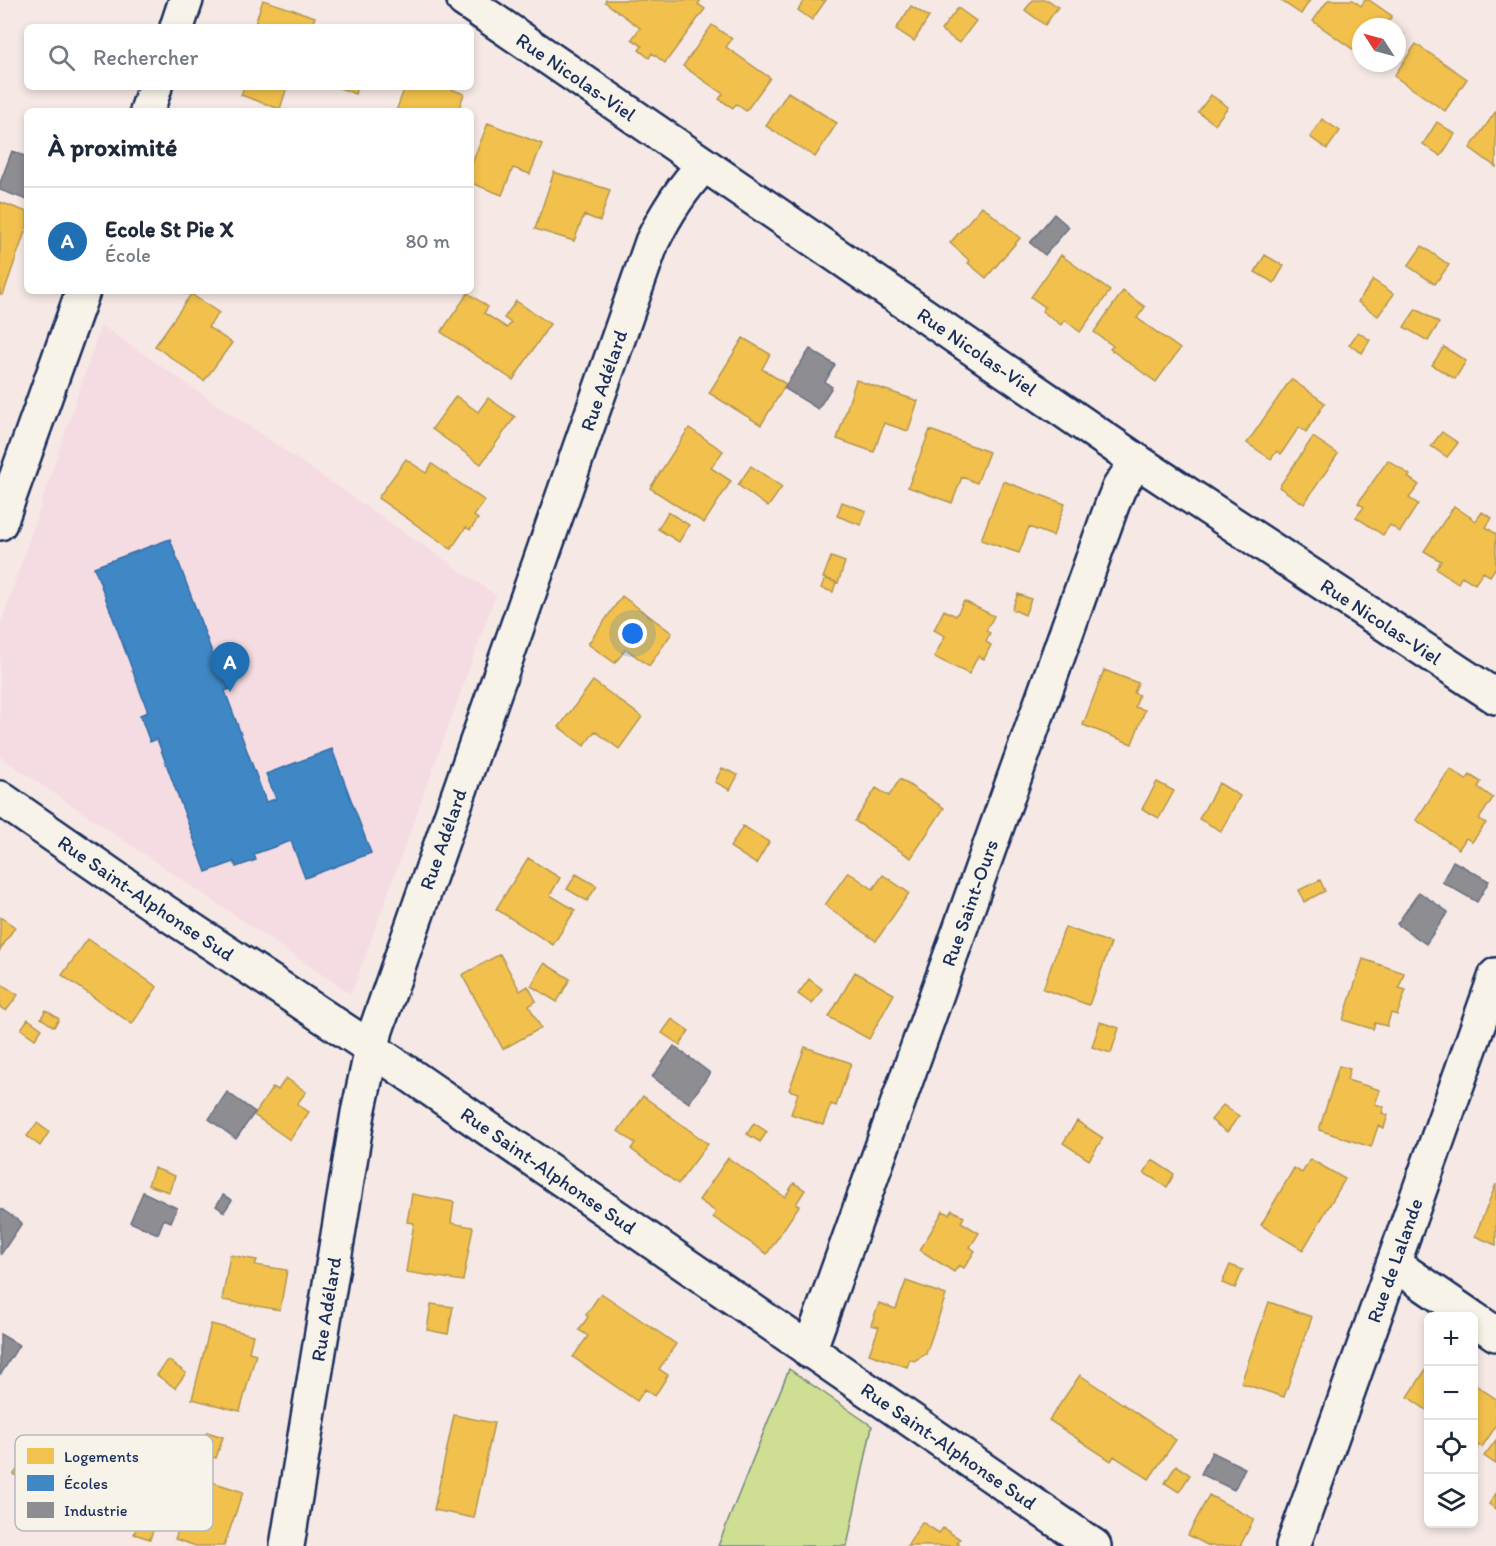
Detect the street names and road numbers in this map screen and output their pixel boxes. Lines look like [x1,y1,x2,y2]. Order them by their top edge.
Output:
street label: Rue Nicolas-Viel [512,27,641,127]
street label: Rue Nicolas-Viel [913,302,1042,401]
street label: Rue Adélard [575,327,632,434]
street label: Rue Nicolas-Viel [1316,573,1447,670]
street label: Rue Adélard [414,785,472,893]
street label: Rue Saint-Alphonse Sud [53,830,239,966]
street label: Rue Saint-Ours [936,836,1003,970]
street label: Rue Saint-Alphonse Sud [456,1102,641,1239]
street label: Rue de Lalande [1361,1195,1428,1326]
street label: Rue Adélard [305,1255,346,1363]
street label: Rue Saint-Alphonse Sud [856,1377,1041,1515]

